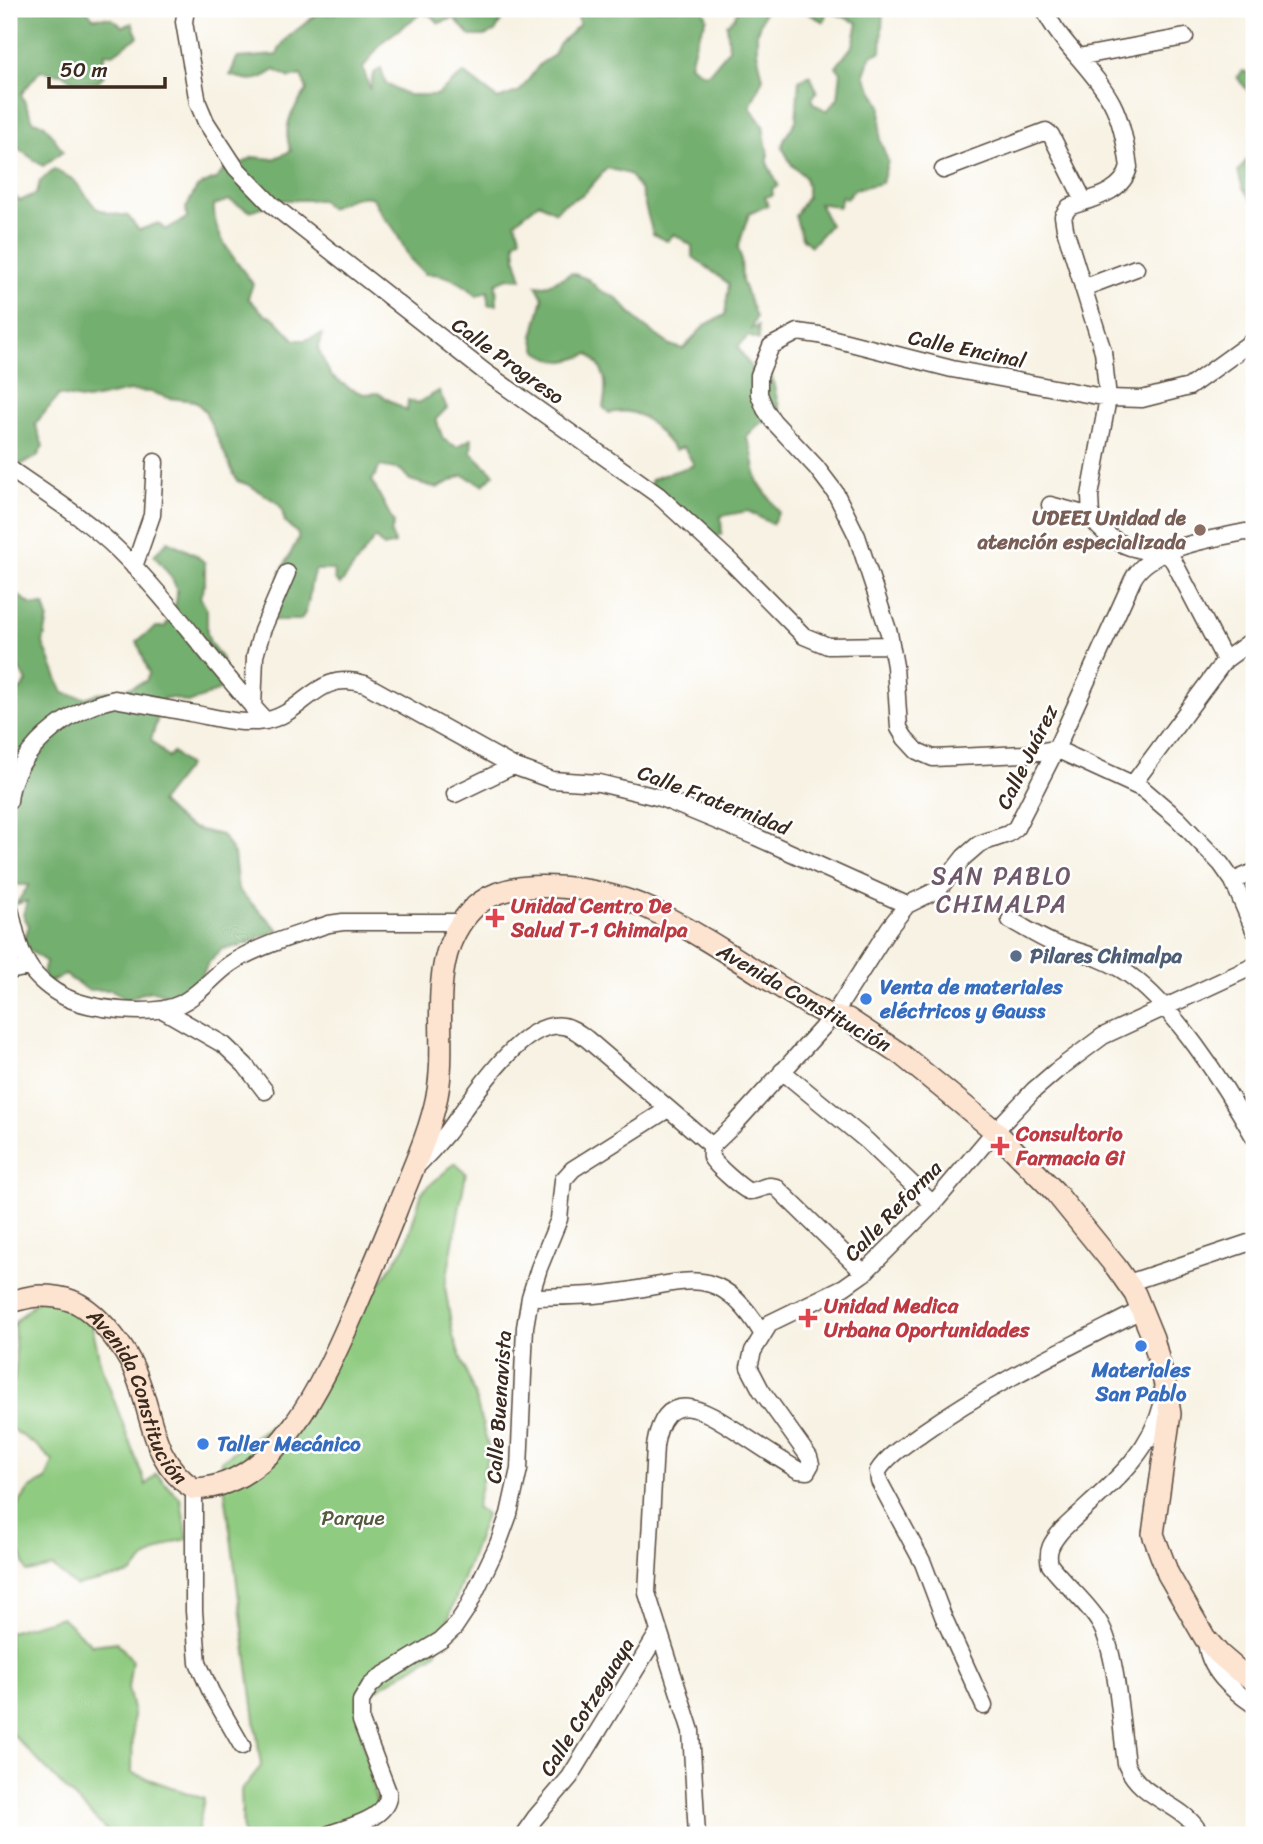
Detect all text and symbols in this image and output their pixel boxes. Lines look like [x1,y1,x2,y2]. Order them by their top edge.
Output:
scale bar [49,46,164,90]
text: 50 m [60,51,108,89]
street label: Calle Progreso [443,307,573,416]
street label: Calle Encinal [905,318,1030,380]
place label: UDEEI Unidad de atención especializada [976,499,1187,561]
marker: UDEEI Unidad de atención especializada [1192,522,1208,538]
street label: Calle Juárez [985,697,1069,816]
street label: Calle Fraternidad [632,753,798,847]
district label: SAN PABLO CHIMALPA [931,855,1073,925]
place label: Unidad Centro De Salud T-1 Chimalpa [510,887,688,949]
marker: Unidad Centro De Salud T-1 Chimalpa [485,908,505,928]
street label: Avenida Constitución [709,932,899,1064]
place label: Pilares Chimalpa [1030,937,1183,975]
marker: Pilares Chimalpa [1008,948,1024,964]
place label: Venta de materiales eléctricos y Gauss [879,968,1063,1030]
marker: Venta de materiales eléctricos y Gauss [858,991,874,1007]
place label: Consultorio Farmacia Gi [1015,1115,1126,1177]
marker: Consultorio Farmacia Gi [990,1136,1010,1156]
street label: Calle Reforma [834,1151,952,1271]
place label: Unidad Medica Urbana Oportunidades [824,1287,1031,1349]
street label: Avenida Constitución [77,1297,197,1495]
marker: Unidad Medica Urbana Oportunidades [798,1308,818,1328]
street label: Calle Buenavista [475,1329,523,1485]
marker: Materiales San Pablo [1133,1338,1149,1354]
place label: Materiales San Pablo [1090,1351,1192,1413]
place label: Taller Mecánico [217,1425,361,1463]
marker: Taller Mecánico [195,1436,211,1452]
park label: Parque [321,1499,385,1537]
street label: Calle Cotzeguaya [529,1629,645,1784]

